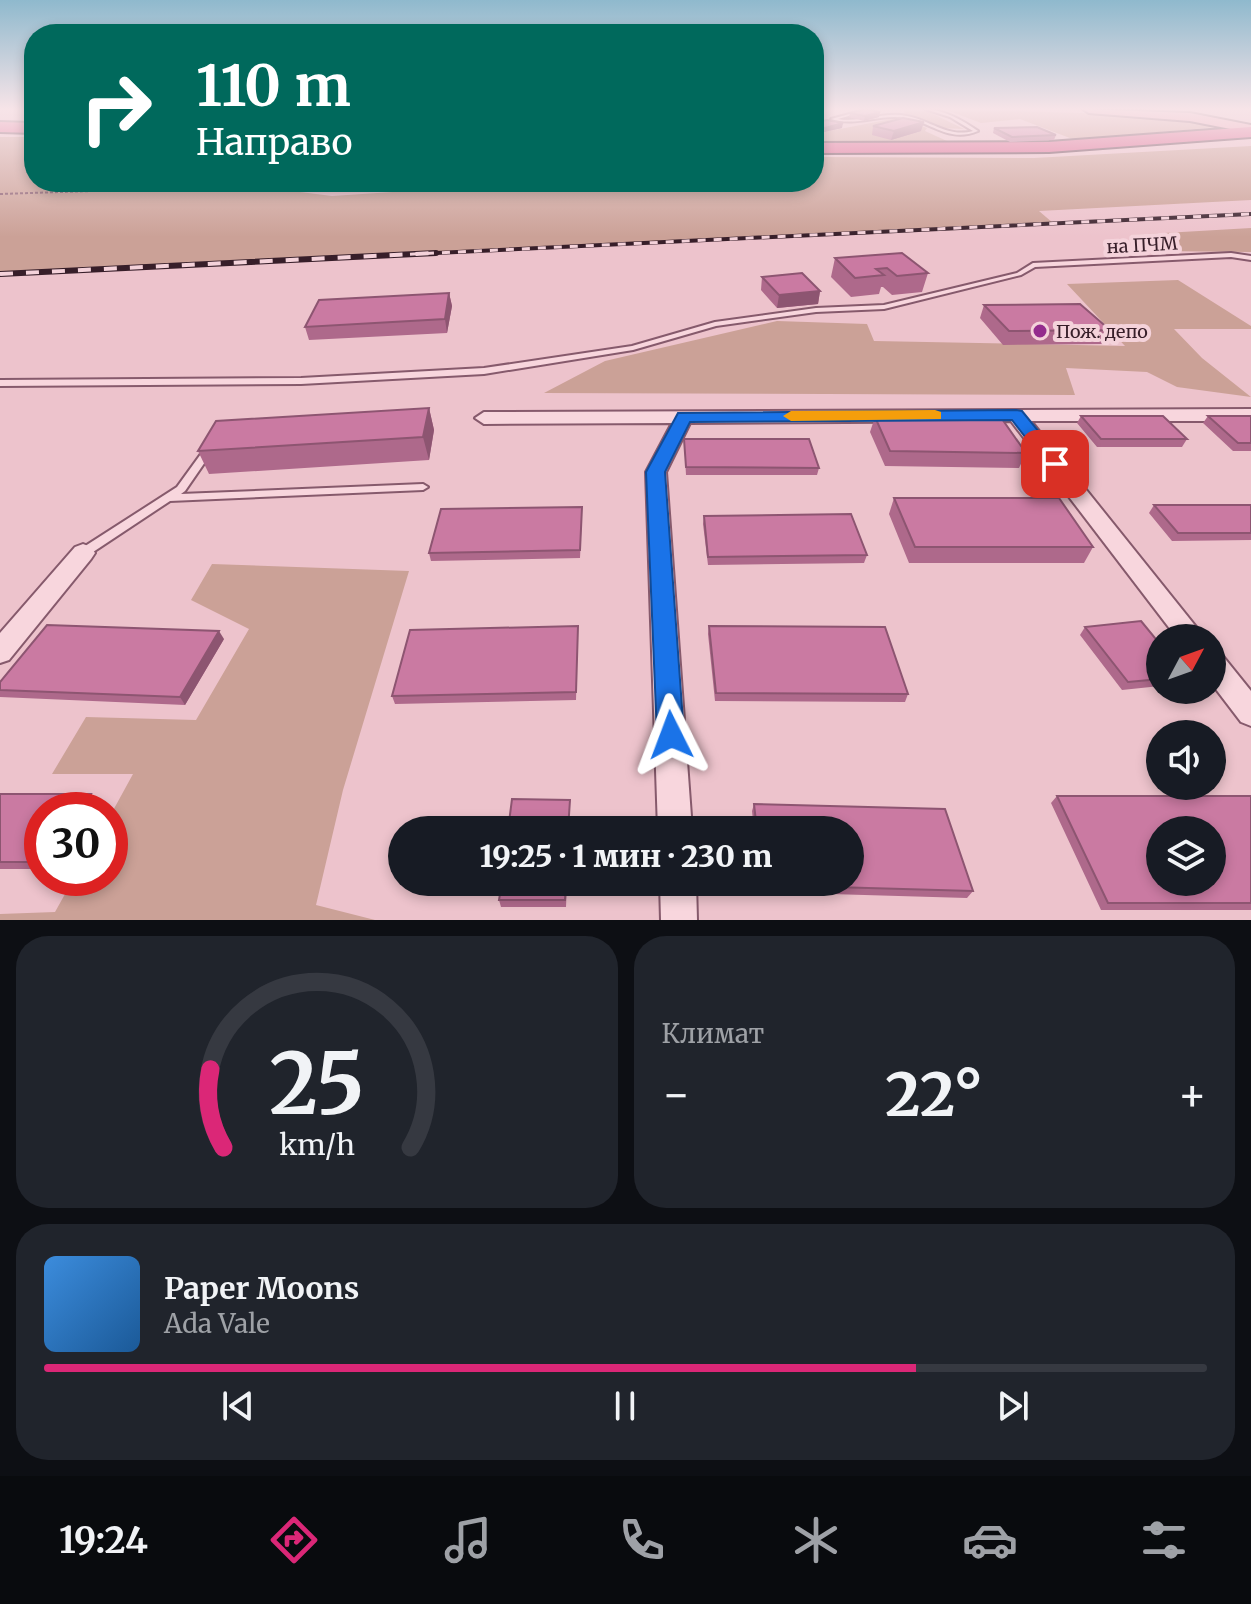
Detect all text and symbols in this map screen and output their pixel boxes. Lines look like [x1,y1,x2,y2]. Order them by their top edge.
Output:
text: 110 m [196,51,351,121]
icon: right [64,56,168,160]
text: Направо [196,120,352,165]
street label: на ПЧМ [1106,232,1178,258]
place label: Пож. депо [1056,320,1148,343]
marker: Пож. депо [1031,322,1049,340]
pin [1021,430,1089,498]
icon: arrive [1033,442,1077,486]
north arrow [1146,624,1226,704]
map controls [1146,624,1226,896]
position arrow [629,693,713,777]
button: sound [1146,720,1226,800]
speed limit sign: 30 [24,792,128,896]
button: layers [1146,816,1226,896]
text: 19:25 · 1 мин · 230 m [480,837,772,875]
text: Климат [662,1017,764,1050]
text: 25 [269,1032,364,1137]
text: 22° [885,1057,983,1132]
text: − [662,1067,691,1122]
text: + [1178,1067,1207,1122]
text: km/h [279,1127,355,1163]
text: Paper Moons [164,1269,359,1307]
text: Ada Vale [164,1307,270,1340]
icon: previous [216,1384,260,1428]
icon: pause [603,1384,647,1428]
icon: next [991,1384,1035,1428]
icon: directions [266,1512,322,1568]
icon: music [440,1512,496,1568]
icon: phone [614,1512,670,1568]
icon: climate [788,1512,844,1568]
icon: car [962,1512,1018,1568]
icon: filters [1136,1512,1192,1568]
text: 19:24 [59,1518,148,1563]

